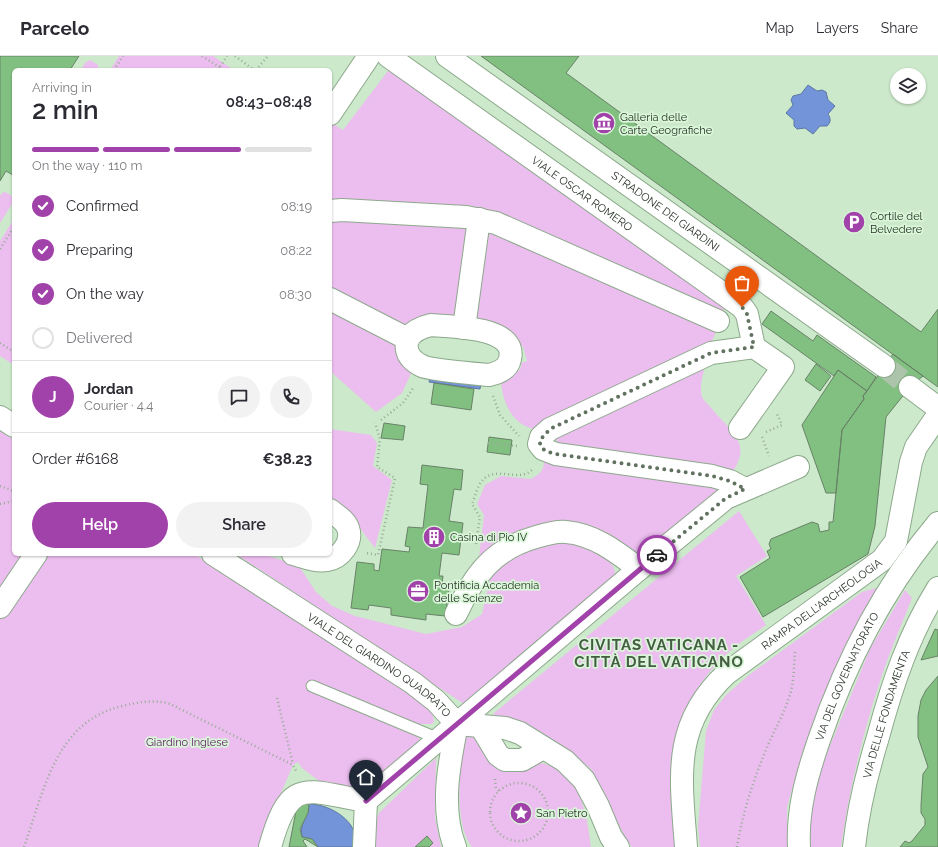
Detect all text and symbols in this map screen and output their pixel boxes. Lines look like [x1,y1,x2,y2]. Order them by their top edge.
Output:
text: Parcelo [20,17,89,39]
text: Map [766,20,794,36]
text: Layers [816,20,859,36]
text: Share [881,20,918,36]
map controls [890,68,926,104]
button: layers [890,68,926,104]
text: Arriving in [32,80,92,95]
text: 08:43–08:48 [226,93,312,111]
text: 2 min [32,95,99,125]
museum icon: Galleria delle Carte Geografiche [591,110,617,136]
place label: Galleria delle Carte Geografiche [620,111,713,137]
street label: VIALE OSCAR ROMERO [529,154,635,234]
text: On the way · 110 m [32,158,143,173]
street label: STRADONE DEI GIARDINI [609,169,722,254]
icon: check [32,195,54,217]
text: Confirmed [66,197,139,215]
text: 08:19 [281,199,312,214]
parking icon: Cortile del Belvedere [841,209,867,235]
place label: Cortile del Belvedere [870,210,923,236]
icon: check [32,239,54,261]
text: Preparing [66,241,133,259]
text: 08:22 [280,243,312,258]
pin [725,266,759,307]
icon: bag [731,272,753,294]
icon: check [32,283,54,305]
text: On the way [66,285,144,303]
text: 08:30 [279,287,312,302]
text: Delivered [66,329,133,347]
button: chat [218,376,260,418]
button: phone [270,376,312,418]
text: Jordan [84,380,133,398]
text: J [49,388,57,406]
text: Courier · 4.4 [84,398,153,413]
text: Order #6168 [32,450,119,468]
text: €38.23 [262,450,312,468]
button: Help [32,502,168,548]
button: Share [176,502,312,548]
building icon: Casina di Pio IV [421,524,447,550]
place label: Casina di Pio IV [450,531,528,544]
courier [637,535,677,575]
icon: car [646,544,668,566]
street label: RAMPA DELL'ARCHEOLOGIA [759,556,885,653]
office icon: Pontificia Accademia delle Scienze [405,578,431,604]
place label: Pontificia Accademia delle Scienze [434,579,539,605]
street label: VIA DEL GOVERNATORATO [813,610,882,742]
street label: VIALE DEL GIARDINO QUADRATO [305,611,453,720]
district label: CIVITAS VATICANA - CITTÀ DEL VATICANO [574,636,744,671]
street label: VIA DELLE FONDAMENTA [861,648,913,780]
park label: Giardino Inglese [146,736,229,749]
pin [349,760,383,801]
icon: home [355,766,377,788]
place icon: San Pietro [508,800,534,826]
place label: San Pietro [536,807,588,820]

